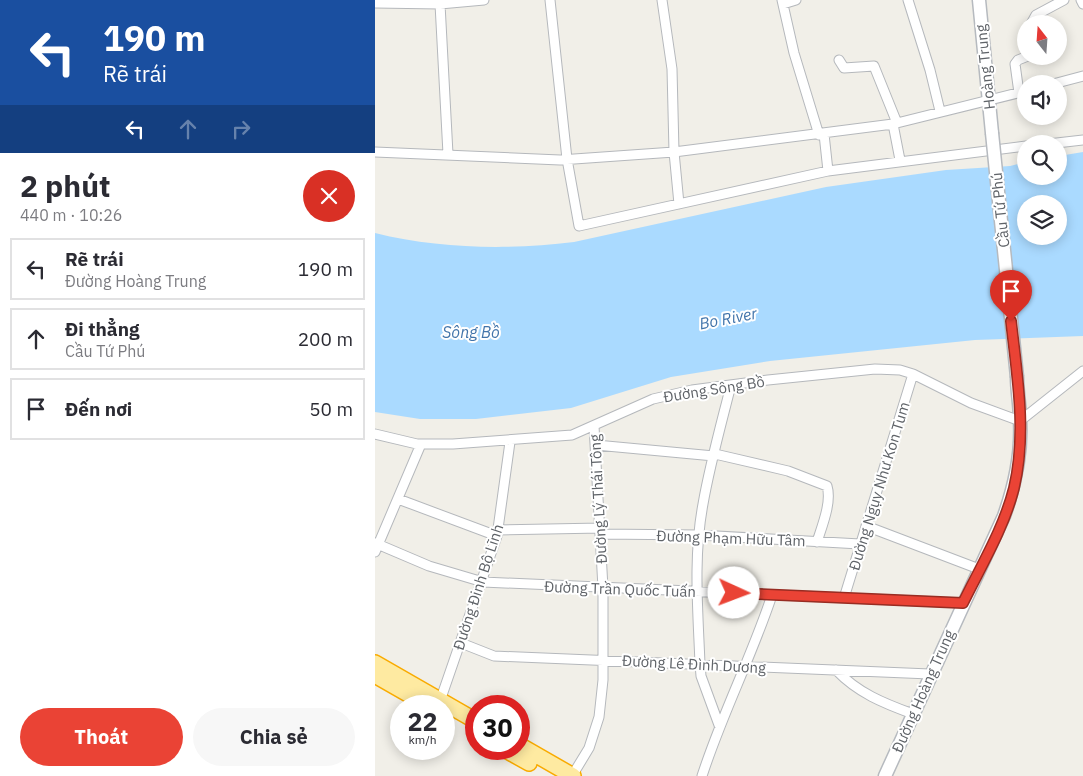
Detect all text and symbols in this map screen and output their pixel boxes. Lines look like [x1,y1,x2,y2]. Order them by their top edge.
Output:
text: 190 m [103,15,206,61]
north arrow [1017,15,1067,65]
map controls [1017,15,1067,245]
icon: left [20,20,85,85]
street label: Hoàng Trung [971,23,999,110]
text: Rẽ trái [103,59,167,88]
button: sound [1017,75,1067,125]
icon: left [121,115,149,143]
icon: ahead [174,115,202,143]
icon: right [227,115,255,143]
button: search [1017,135,1067,185]
text: 2 phút [20,166,111,205]
button: close [303,170,355,222]
street label: Cầu Tứ Phú [987,172,1013,248]
button: layers [1017,195,1067,245]
text: 440 m · 10:26 [20,205,122,225]
text: Rẽ trái [65,247,124,271]
icon: left [22,255,50,283]
text: 190 m [298,257,353,281]
pin [990,270,1032,321]
text: Đường Hoàng Trung [65,271,206,291]
icon: arrive [997,277,1025,305]
water label: Bo River [697,302,760,333]
text: Đi thẳng [65,317,139,341]
water label: Sông Bồ [442,322,500,342]
icon: ahead [22,325,50,353]
text: 200 m [298,327,353,351]
text: Cầu Tứ Phú [65,341,145,361]
street label: Đường Sông Bồ [662,372,766,406]
icon: arrive [22,395,50,423]
text: Đến nơi [65,397,132,421]
text: 50 m [309,397,353,421]
street label: Đường Ngụy Như Kon Tum [844,399,914,573]
street label: Đường Lý Thái Tông [585,434,611,564]
street label: Đường Đinh Bộ Lĩnh [449,522,507,652]
street label: Đường Phạm Hữu Tâm [656,526,806,550]
position arrow [707,566,759,618]
street label: Đường Trần Quốc Tuấn [544,577,696,601]
street label: Đường Hoàng Trung [887,627,959,755]
street label: Đường Lê Đình Dương [622,651,766,677]
speed limit sign: 30 [465,695,530,760]
text: 22 [407,705,438,738]
button: Thoát [20,708,183,766]
button: Chia sẻ [193,708,355,766]
text: km/h [408,732,437,747]

